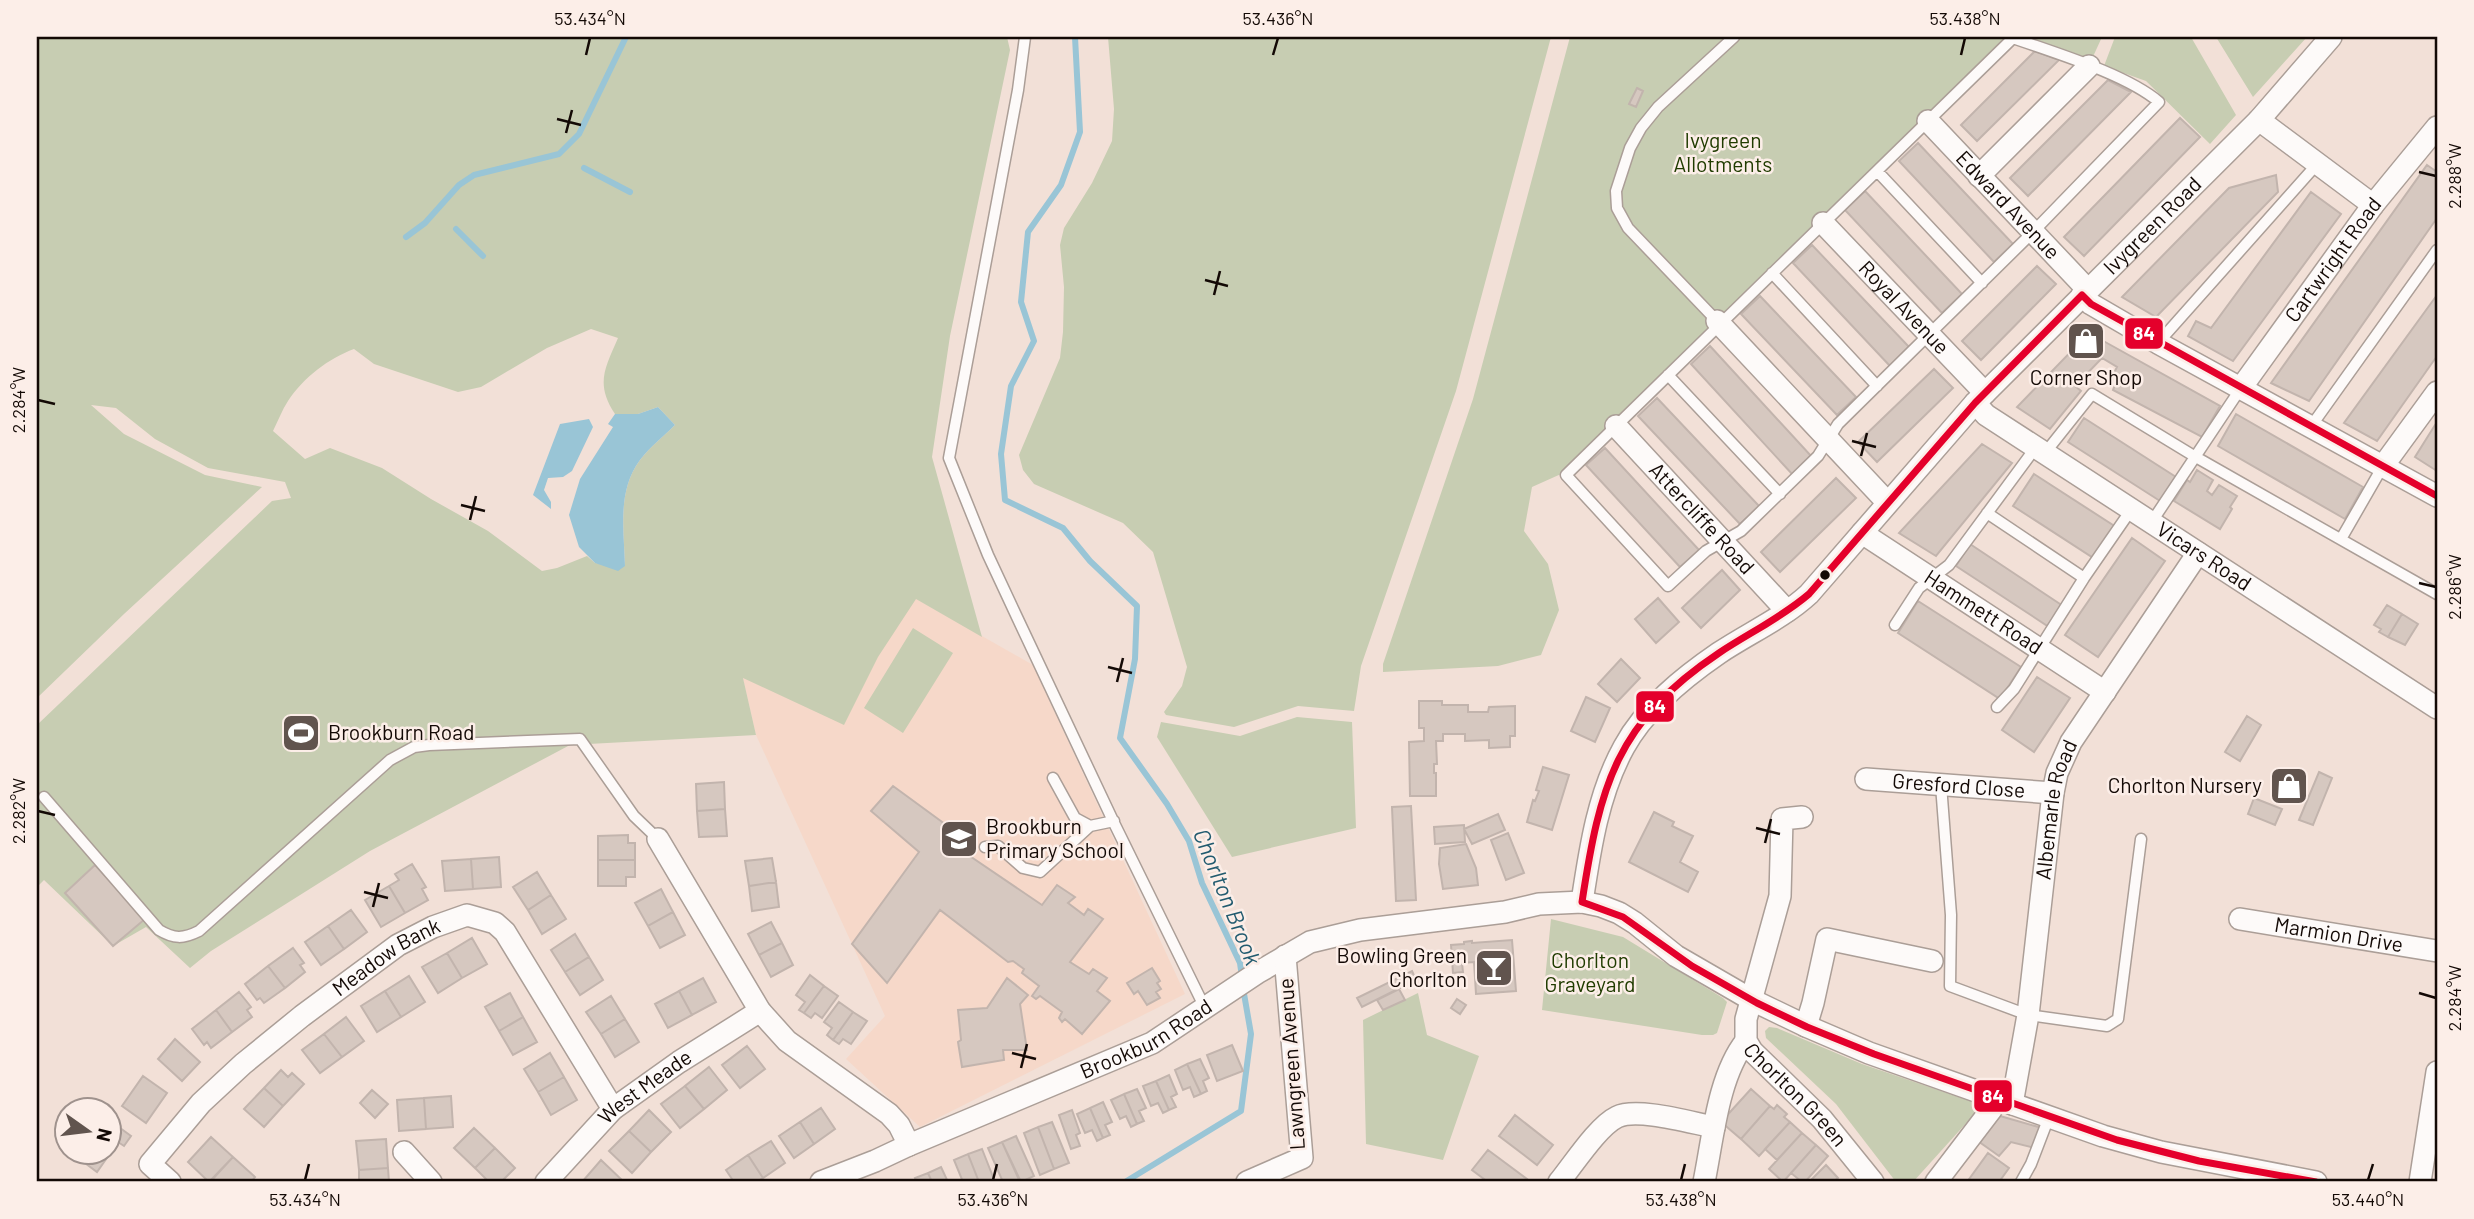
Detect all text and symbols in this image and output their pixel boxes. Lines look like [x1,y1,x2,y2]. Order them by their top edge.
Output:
text: 53.434°N [554,7,626,29]
text: 53.436°N [1242,7,1314,29]
text: 53.438°N [1929,7,2001,29]
park label: Ivygreen Allotments [1674,127,1772,176]
text: 2.288°W [2443,143,2465,209]
street label: Edward Avenue [1952,145,2066,264]
street label: Ivygreen Road [2098,171,2206,279]
street label: Cartwright Road [2279,191,2386,326]
street label: Royal Avenue [1854,255,1955,359]
line badge: 84 [2124,317,2164,350]
shop icon: Corner Shop [2065,320,2107,362]
text: 84 [2133,321,2155,344]
place label: Corner Shop [2030,364,2142,389]
text: 2.284°W [7,367,29,433]
street label: Attercliffe Road [1645,456,1760,579]
street label: Vicars Road [2153,515,2257,595]
text: 2.286°W [2443,554,2465,620]
street label: Hammett Road [1920,563,2048,659]
unlabelled marker [1818,568,1832,582]
line badge: 84 [1635,690,1675,723]
text: 84 [1644,694,1666,717]
sports icon: Brookburn Road [280,712,322,754]
place label: Brookburn Road [328,719,474,744]
street label: Albemarle Road [2029,735,2081,881]
shop icon: Chorlton Nursery [2268,765,2310,807]
street label: Gresford Close [1892,767,2026,802]
place label: Chorlton Nursery [2108,772,2262,797]
text: 2.282°W [7,778,29,844]
place label: Brookburn Primary School [986,813,1124,862]
school or university icon: Brookburn Primary School [938,818,980,860]
water label: Chorlton Brook [1188,824,1268,969]
street label: Marmion Drive [2273,911,2405,956]
street label: Meadow Bank [327,912,443,1000]
place label: Bowling Green Chorlton [1337,942,1467,991]
bar icon: Bowling Green Chorlton [1473,947,1515,989]
park label: Chorlton Graveyard [1545,947,1635,996]
text: 2.284°W [2443,965,2465,1031]
street label: Lawngreen Avenue [1272,977,1309,1151]
street label: Brookburn Road [1076,993,1216,1083]
street label: Chorlton Green [1739,1038,1853,1151]
street label: West Meade [592,1043,696,1128]
line badge: 84 [1973,1079,2013,1113]
text: 84 [1982,1084,2004,1107]
north arrow [52,1096,122,1166]
text: N [92,1126,118,1144]
text: 53.434°N [269,1188,341,1210]
text: 53.436°N [957,1188,1029,1210]
text: 53.438°N [1645,1188,1717,1210]
text: 53.440°N [2332,1188,2404,1210]

